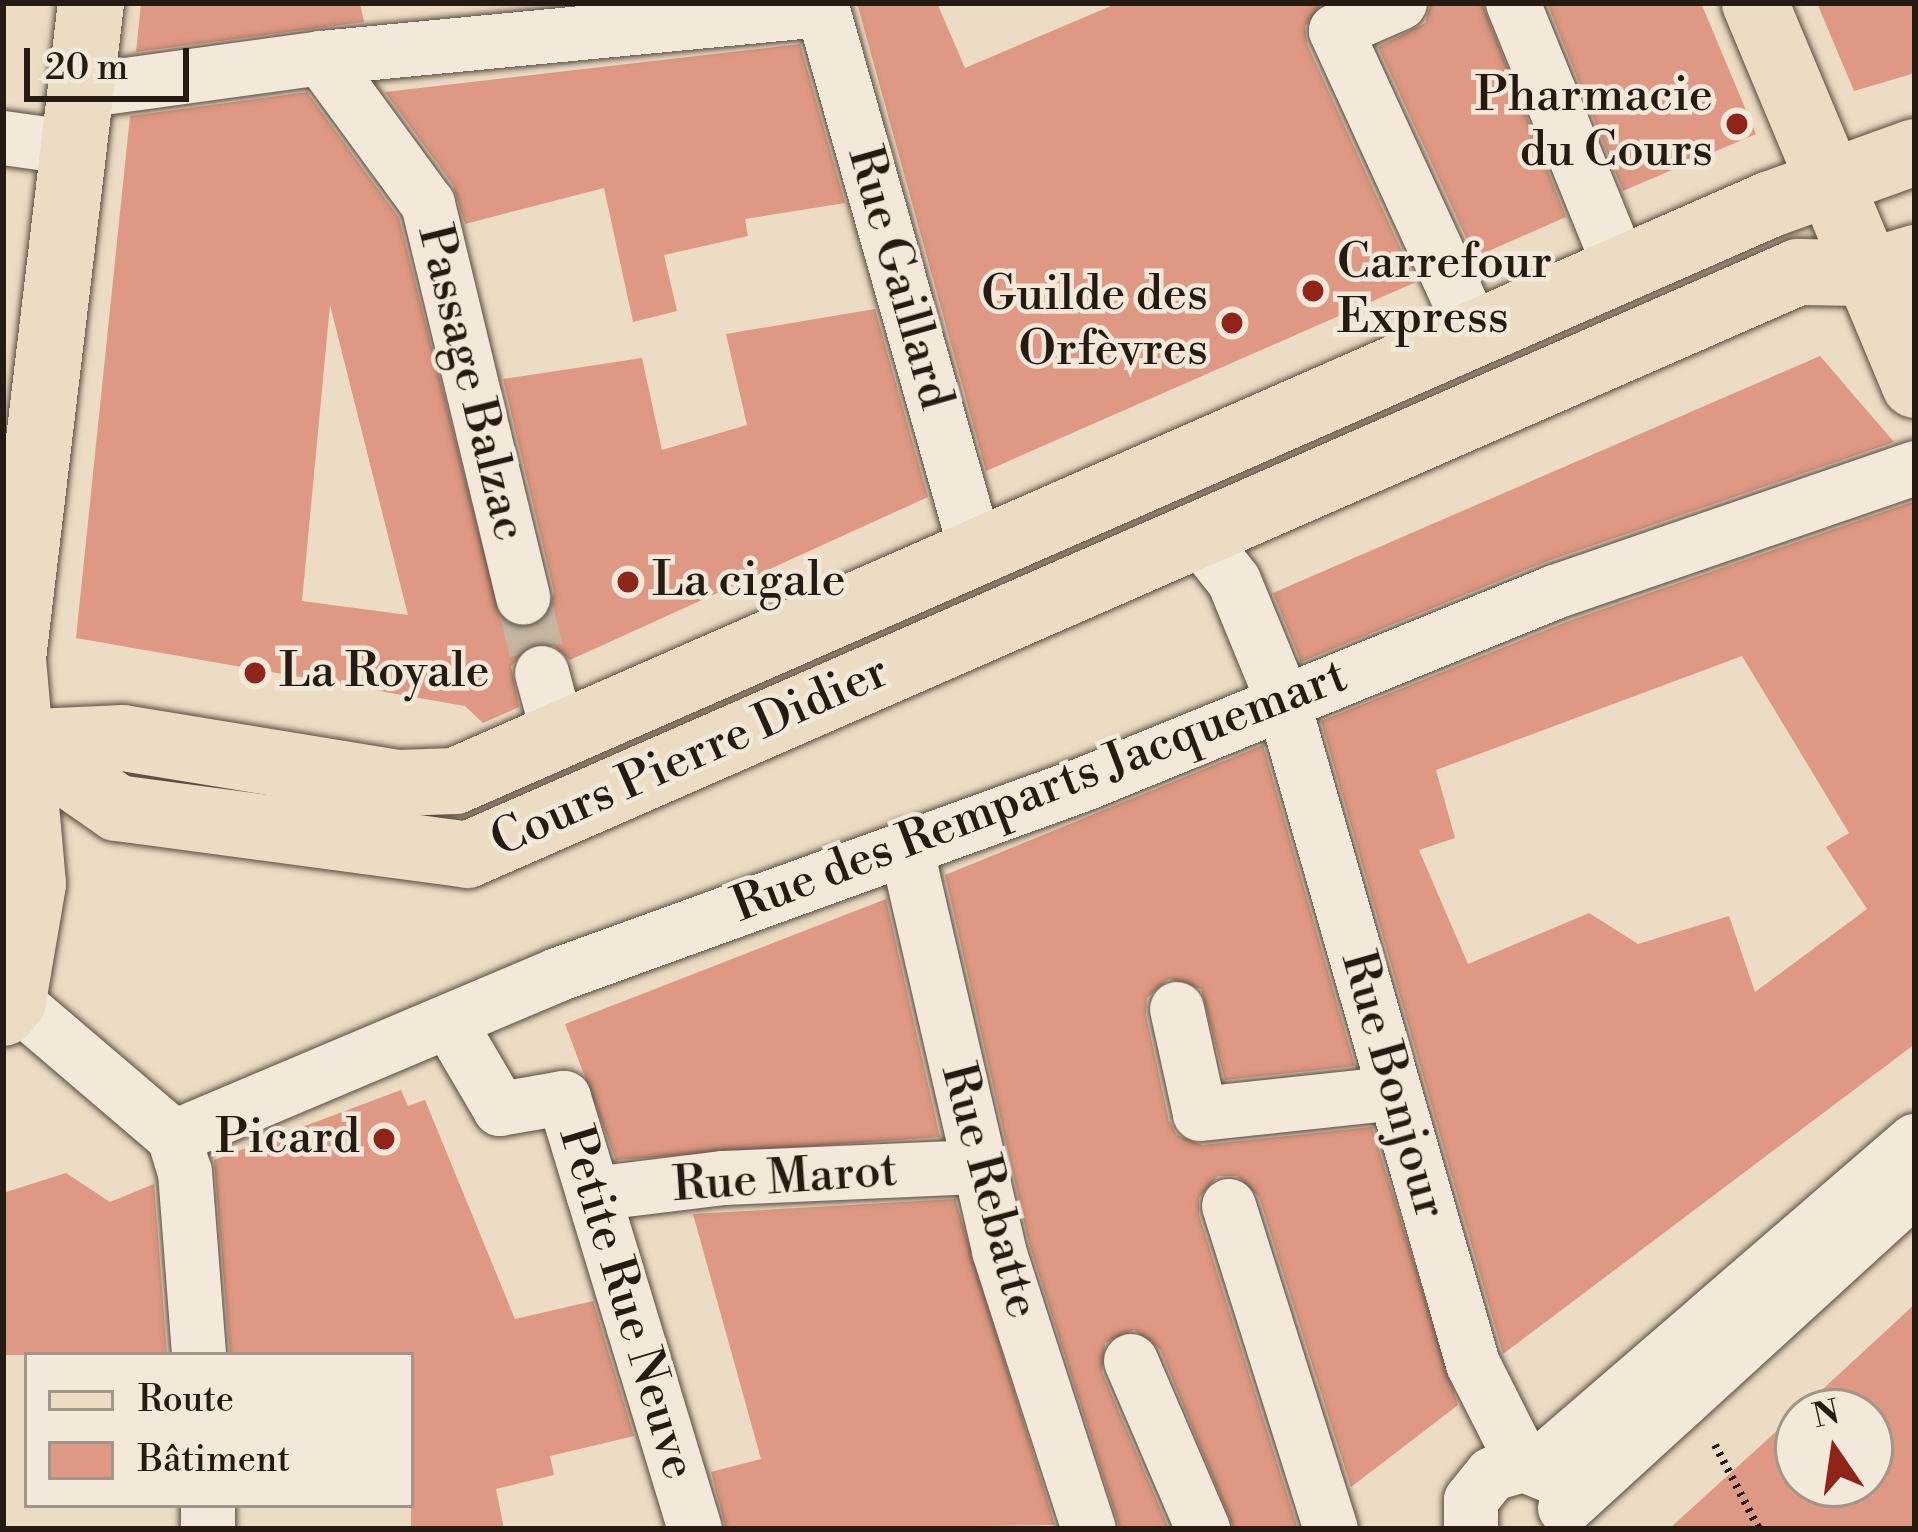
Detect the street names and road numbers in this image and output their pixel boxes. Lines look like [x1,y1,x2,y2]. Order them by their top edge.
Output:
street label: Rue Gaillard [834,140,964,416]
street label: Passage Balzac [404,219,538,547]
street label: Cours Pierre Didier [482,643,898,871]
street label: Rue des Remparts Jacquemart [725,648,1355,936]
street label: Rue Bonjour [1327,945,1459,1225]
street label: Rue Rebatte [927,1057,1051,1325]
street label: Petite Rue Neuve [545,1120,707,1486]
street label: Rue Marot [671,1142,899,1216]

